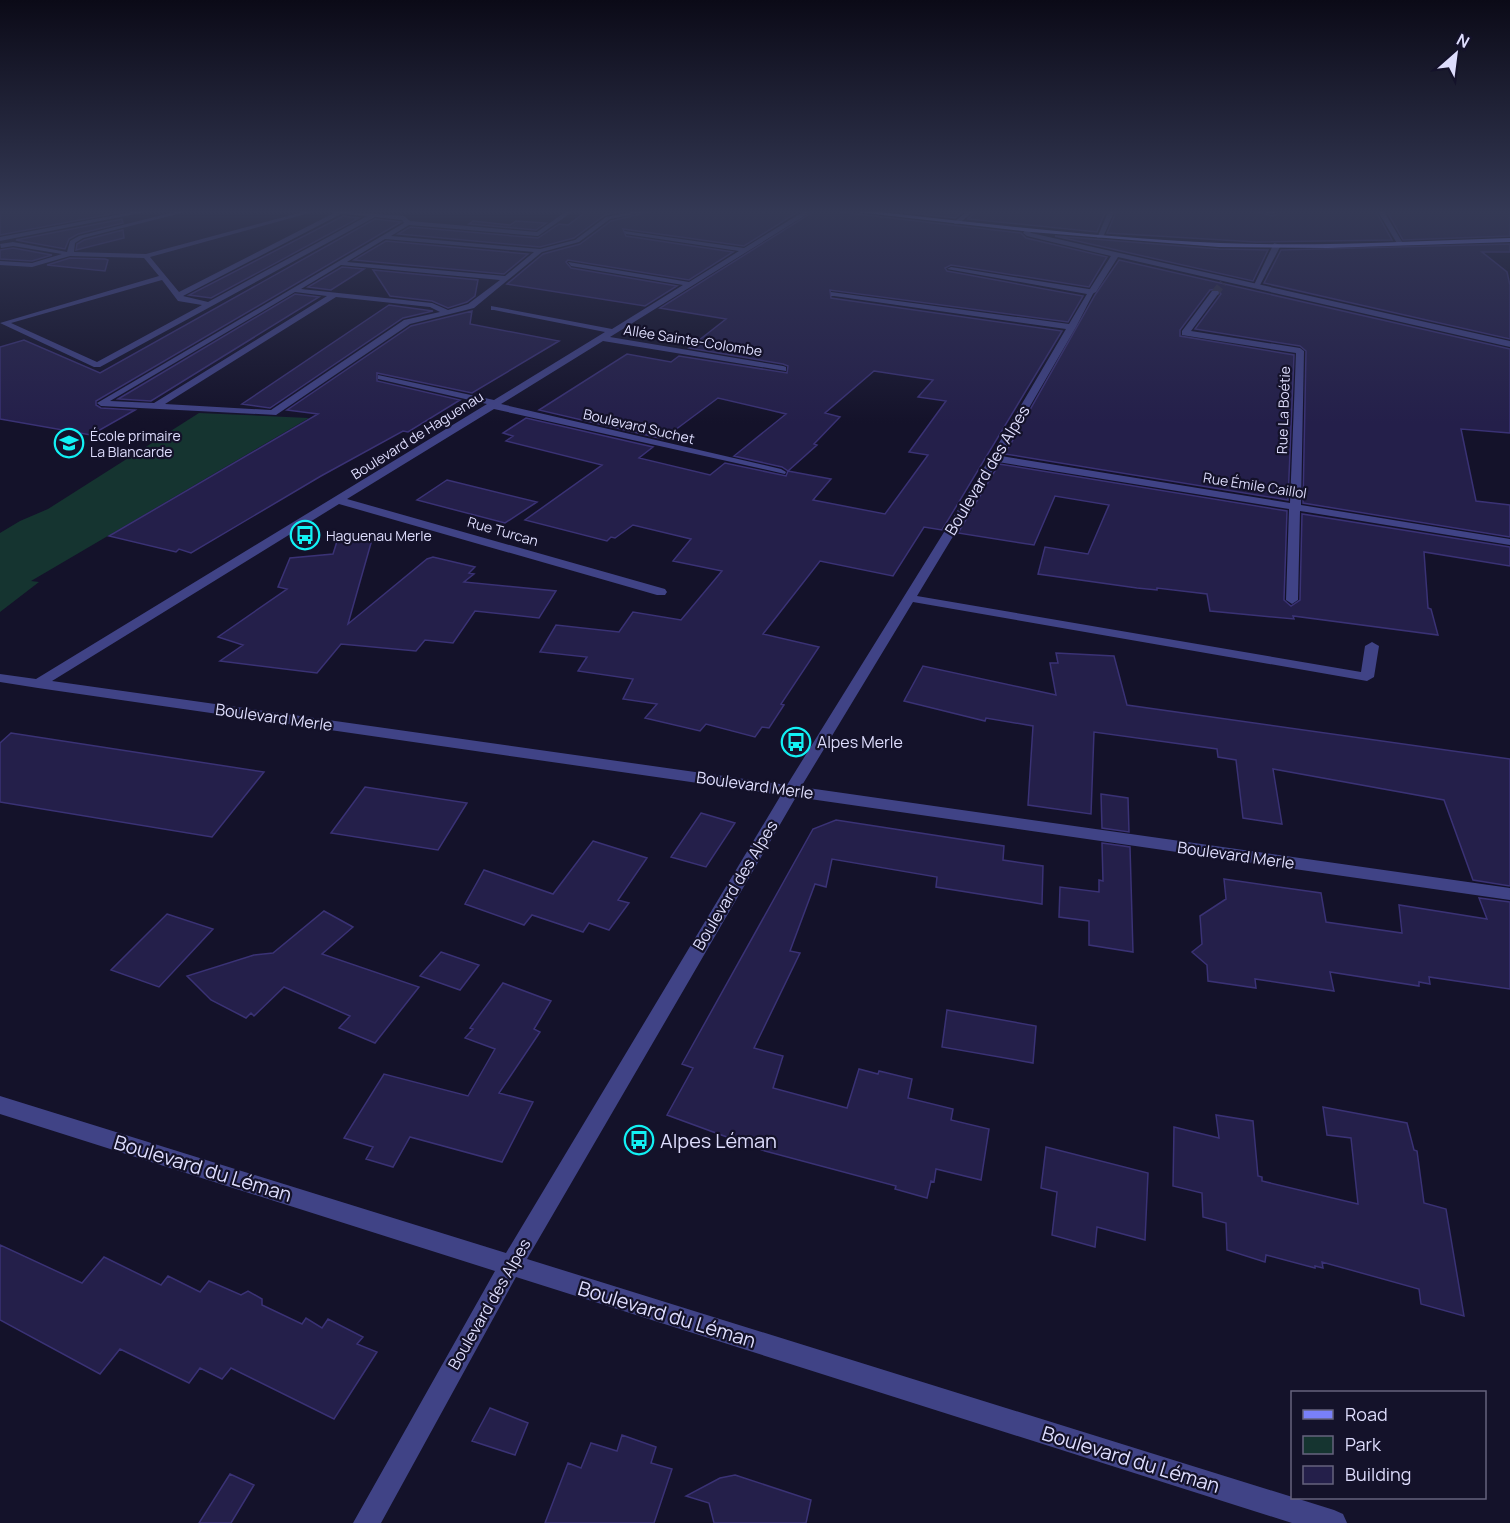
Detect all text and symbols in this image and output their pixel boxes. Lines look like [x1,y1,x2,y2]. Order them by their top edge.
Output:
north arrow [1426,24,1486,84]
text: N [1453,28,1473,53]
street label: Allée Sainte-Colombe [622,320,764,360]
street label: Rue La Boétie [1272,366,1294,454]
street label: Boulevard de Haguenau [347,387,487,483]
street label: Boulevard des Alpes [939,401,1035,539]
street label: Boulevard Suchet [582,404,697,448]
place label: École primaire La Blancarde [90,426,181,461]
school or university icon: École primaire La Blancarde [53,427,85,459]
street label: Rue Émile Caillol [1202,467,1308,503]
street label: Rue Turcan [465,512,541,550]
bus stop icon: Haguenau Merle [289,519,321,551]
place label: Haguenau Merle [326,526,432,545]
street label: Boulevard Merle [214,698,334,736]
bus stop icon: Alpes Merle [780,726,812,758]
place label: Alpes Merle [817,731,903,753]
street label: Boulevard Merle [695,766,815,804]
street label: Boulevard des Alpes [687,816,783,954]
street label: Boulevard Merle [1176,836,1296,874]
bus stop icon: Alpes Léman [623,1124,655,1156]
place label: Alpes Léman [660,1127,777,1154]
street label: Boulevard du Léman [111,1128,295,1208]
street label: Boulevard des Alpes [442,1234,536,1374]
street label: Boulevard du Léman [575,1274,759,1354]
legend [1291,1391,1486,1499]
text: Road [1345,1402,1388,1426]
street label: Boulevard du Léman [1039,1419,1223,1499]
text: Park [1345,1432,1382,1456]
text: Building [1345,1462,1411,1486]

